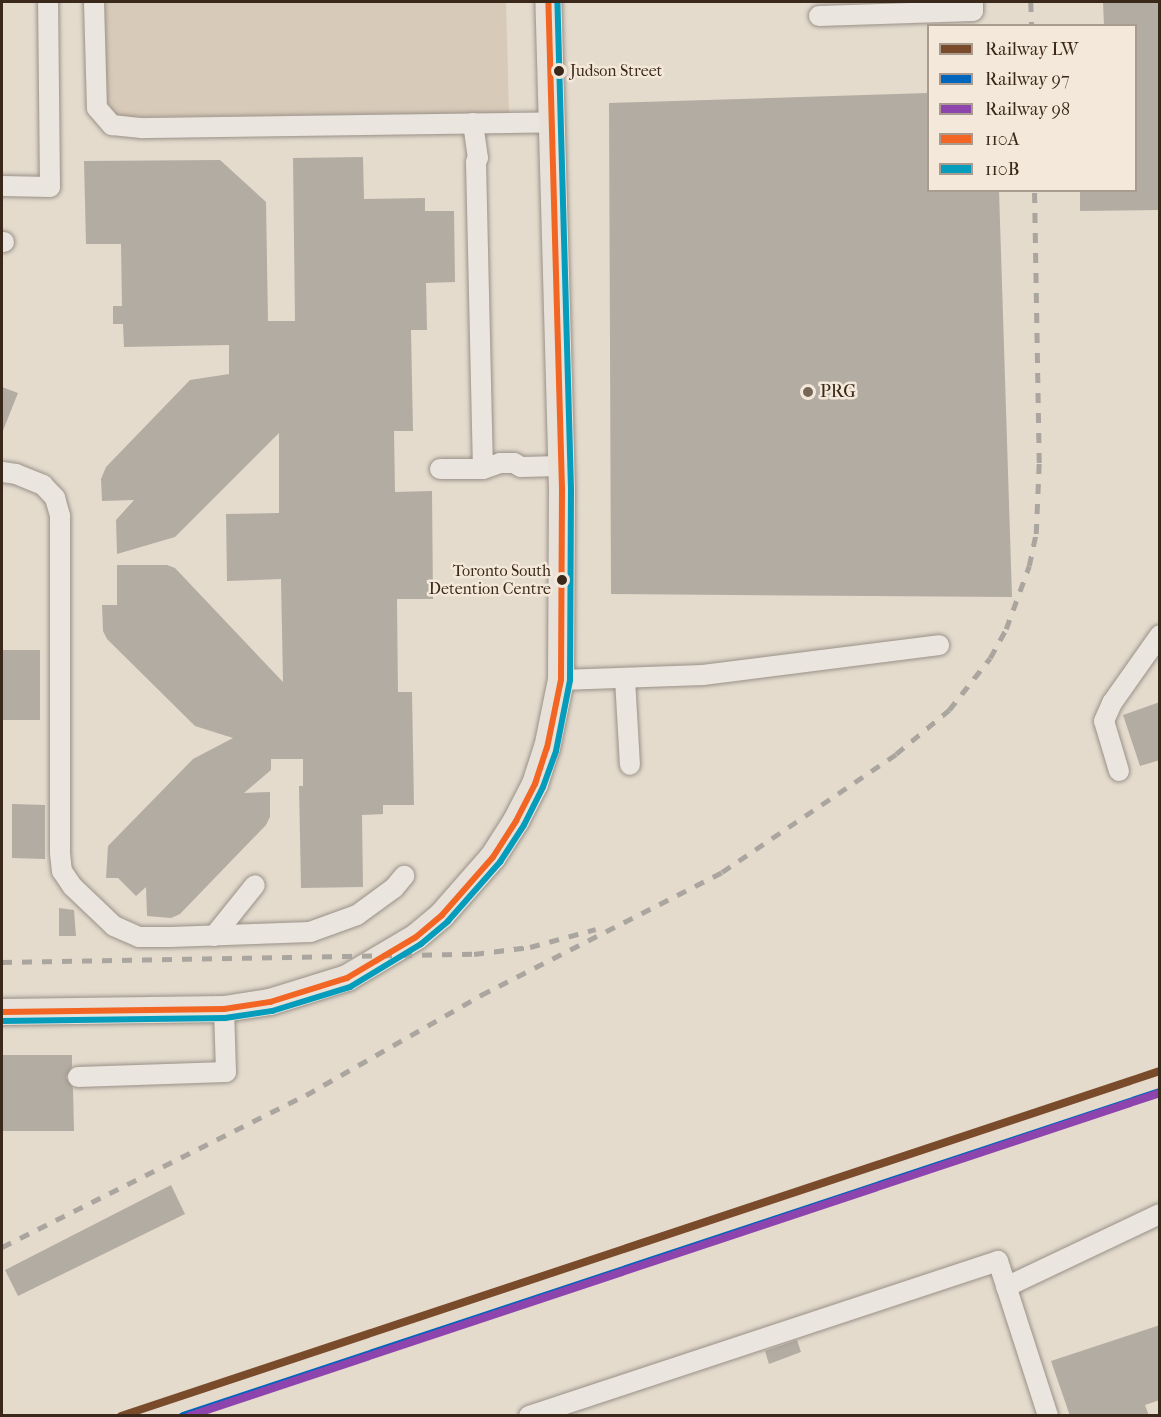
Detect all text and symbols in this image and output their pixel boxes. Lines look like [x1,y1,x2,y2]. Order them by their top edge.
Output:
legend [927,24,1137,192]
text: Railway LW [985,39,1079,60]
place label: Judson Street [570,61,662,81]
marker: Judson Street [553,65,565,77]
text: Railway 97 [985,69,1070,90]
text: Railway 98 [985,99,1070,120]
text: 110A [985,129,1019,150]
text: 110B [985,159,1019,180]
place label: PRG [820,381,856,403]
marker: PRG [801,385,815,399]
place label: Toronto South Detention Centre [429,561,551,599]
marker: Toronto South Detention Centre [556,574,568,586]

